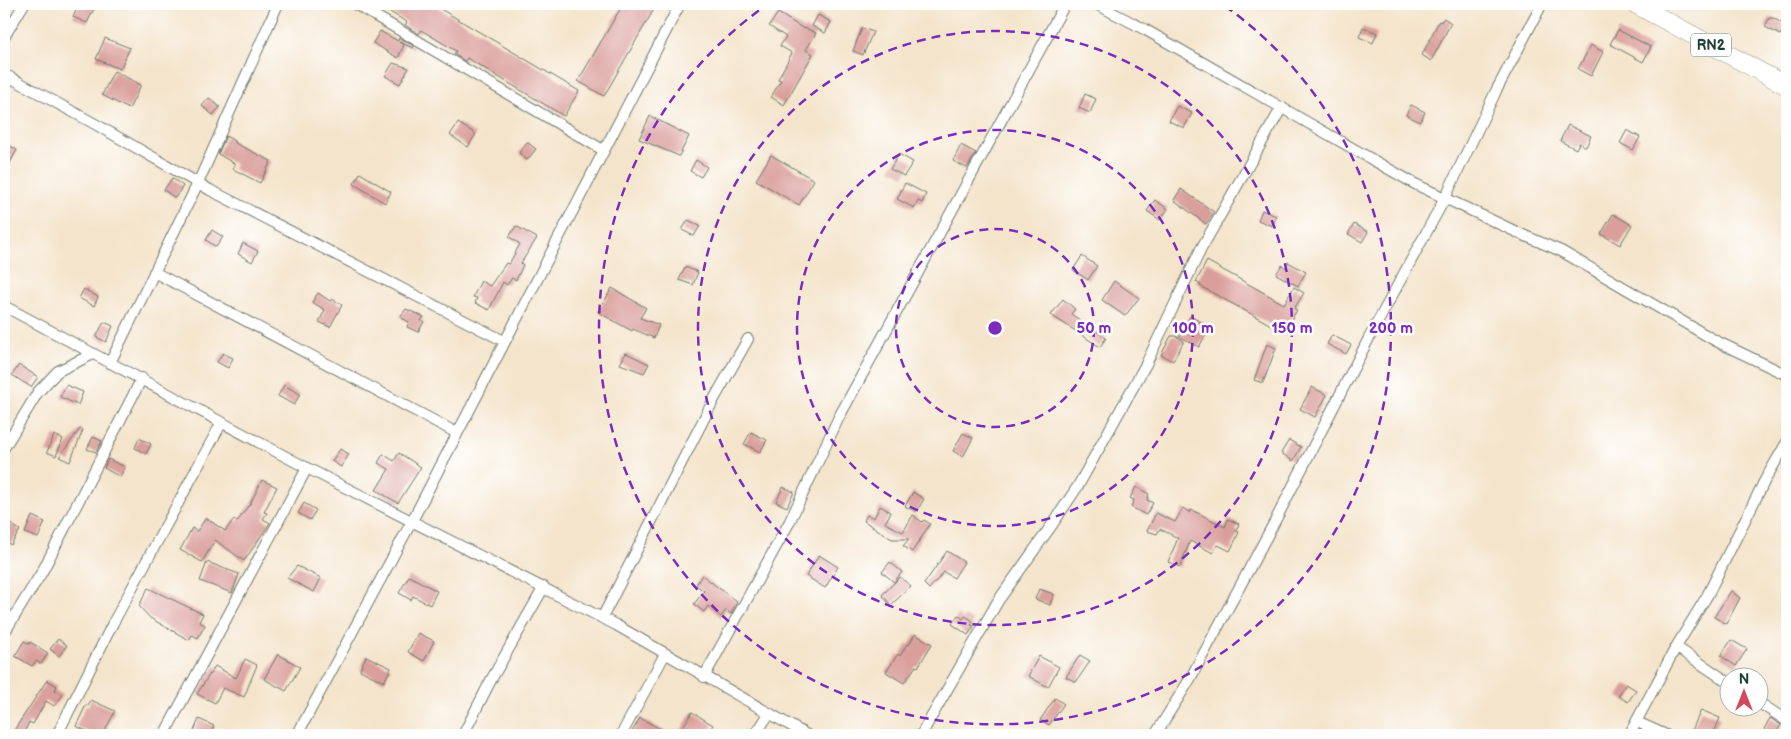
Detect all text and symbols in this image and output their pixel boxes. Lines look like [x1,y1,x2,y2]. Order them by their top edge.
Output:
road number: RN2 [1691,34,1731,56]
centre of rings [986,319,1004,337]
text: 50 m [1077,319,1112,338]
text: 100 m [1172,319,1214,338]
text: 150 m [1271,319,1313,338]
text: 200 m [1369,319,1413,338]
north arrow [1718,666,1768,716]
text: N [1739,671,1749,688]

